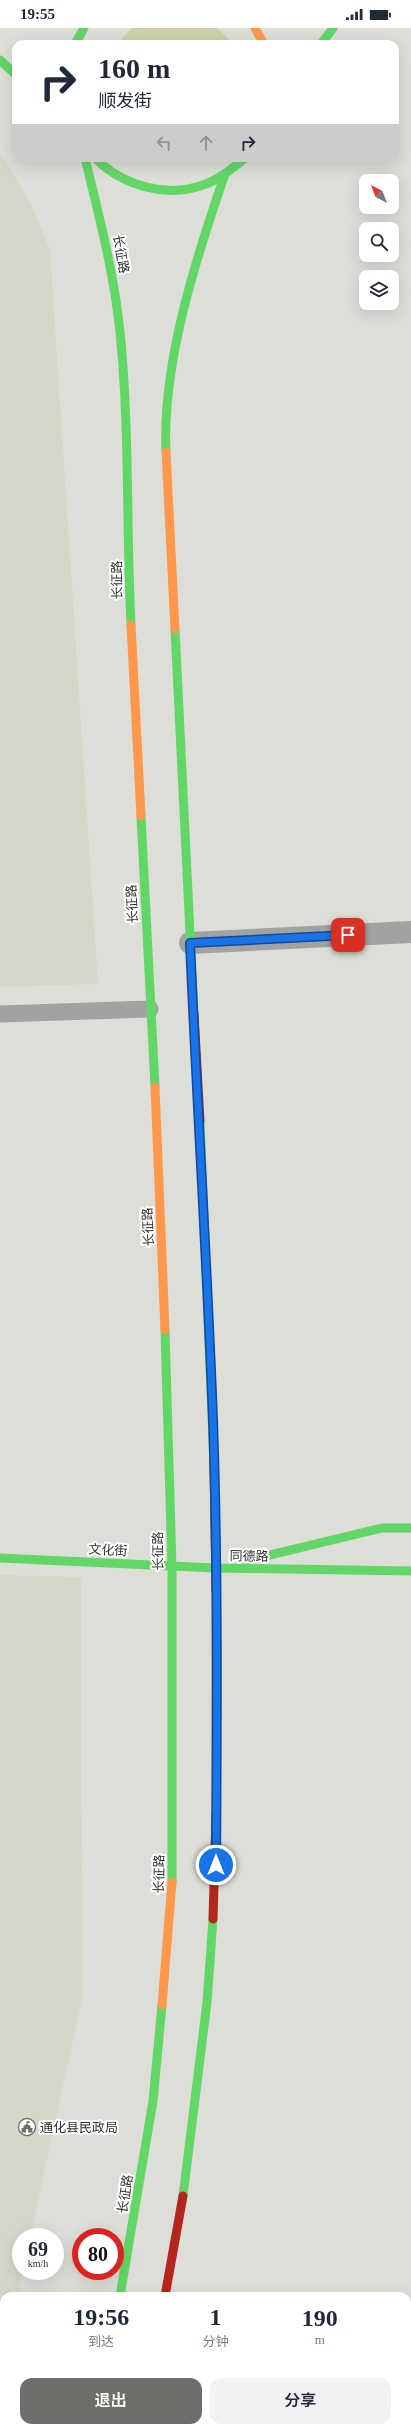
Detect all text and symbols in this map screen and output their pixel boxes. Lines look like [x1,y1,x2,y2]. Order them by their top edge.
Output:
text: 19:55 [20,6,55,22]
text: 160 m [98,53,170,84]
icon: right [32,56,84,108]
text: 顺发街 [98,91,152,111]
icon: left [153,132,175,154]
icon: ahead [195,132,217,154]
icon: right [237,132,259,154]
north arrow [359,174,399,214]
map controls [359,174,399,310]
button: search [359,222,399,262]
street label: 长征路 [110,233,132,275]
button: layers [359,270,399,310]
street label: 长征路 [109,560,125,600]
street label: 长征路 [123,884,141,924]
pin [331,918,365,952]
icon: arrive [337,924,359,946]
street label: 长征路 [139,1207,157,1247]
street label: 长征路 [150,1531,166,1571]
street label: 文化街 [88,1541,128,1559]
street label: 同德路 [229,1548,269,1564]
position arrow [195,1844,237,1886]
street label: 长征路 [151,1854,167,1894]
public building icon: 通化县民政局 [17,2117,37,2137]
place label: 通化县民政局 [40,2120,118,2135]
street label: 长征路 [115,2174,135,2214]
speed limit sign: 80 [72,2228,124,2280]
text: 69 [28,2238,48,2260]
text: km/h [28,2258,48,2269]
text: 19:56 [73,2304,129,2330]
text: 1 [209,2304,221,2330]
text: 190 [302,2305,338,2331]
text: m [315,2332,325,2347]
text: 到达 [88,2334,114,2349]
text: 分钟 [202,2334,228,2349]
button: 退出 [20,2378,202,2424]
button: 分享 [210,2378,391,2424]

